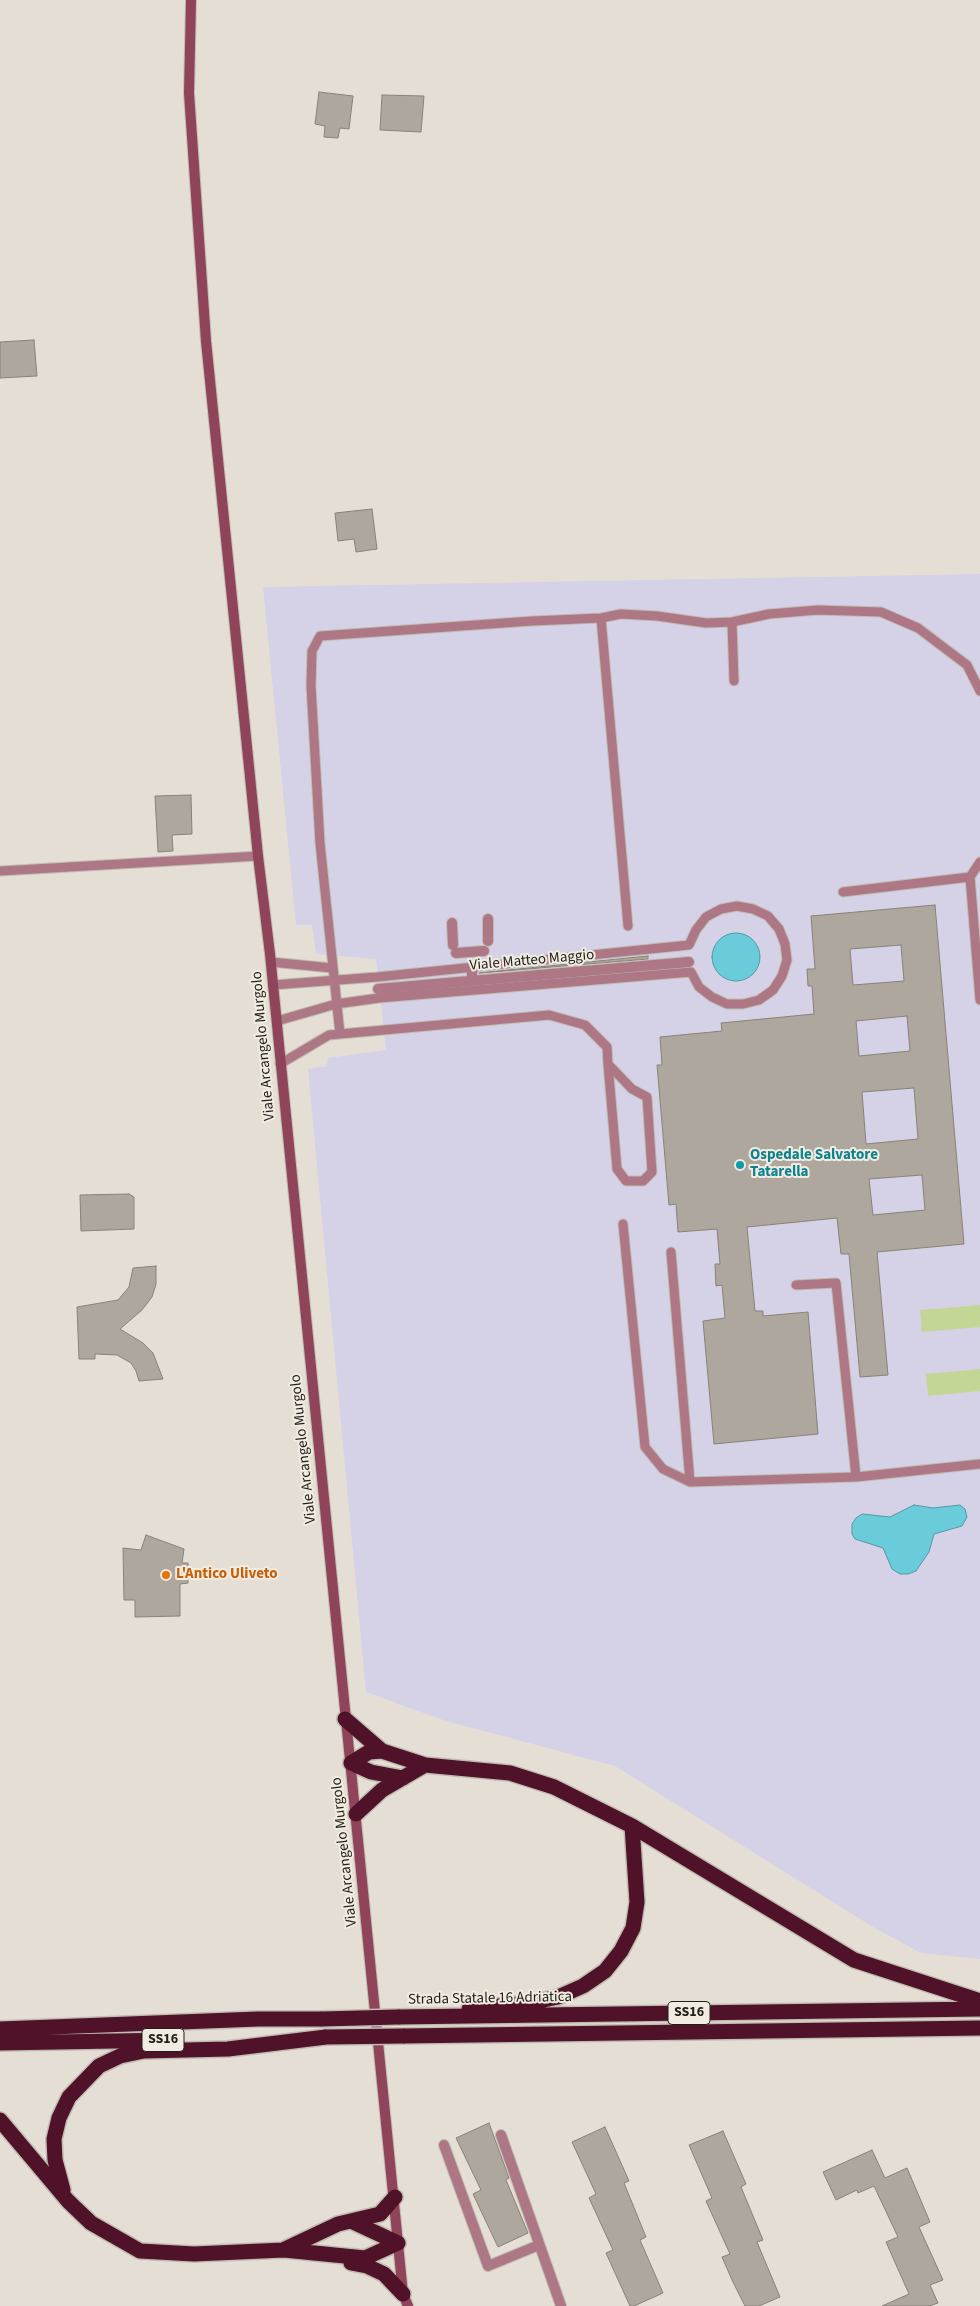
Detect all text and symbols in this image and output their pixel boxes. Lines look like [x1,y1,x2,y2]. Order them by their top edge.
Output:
street label: Viale Matteo Maggio [469,947,595,975]
street label: Viale Arcangelo Murgolo [248,970,280,1122]
place label: Ospedale Salvatore Tatarella [750,1147,878,1182]
marker: Ospedale Salvatore Tatarella [734,1159,746,1171]
street label: Viale Arcangelo Murgolo [287,1373,321,1525]
place label: L'Antico Uliveto [176,1566,278,1584]
marker: L'Antico Uliveto [160,1569,172,1581]
street label: Viale Arcangelo Murgolo [328,1776,362,1928]
street label: Strada Statale 16 Adriatica [408,1989,572,2009]
road number: SS16 [668,2002,710,2025]
road number: SS16 [142,2028,184,2052]

